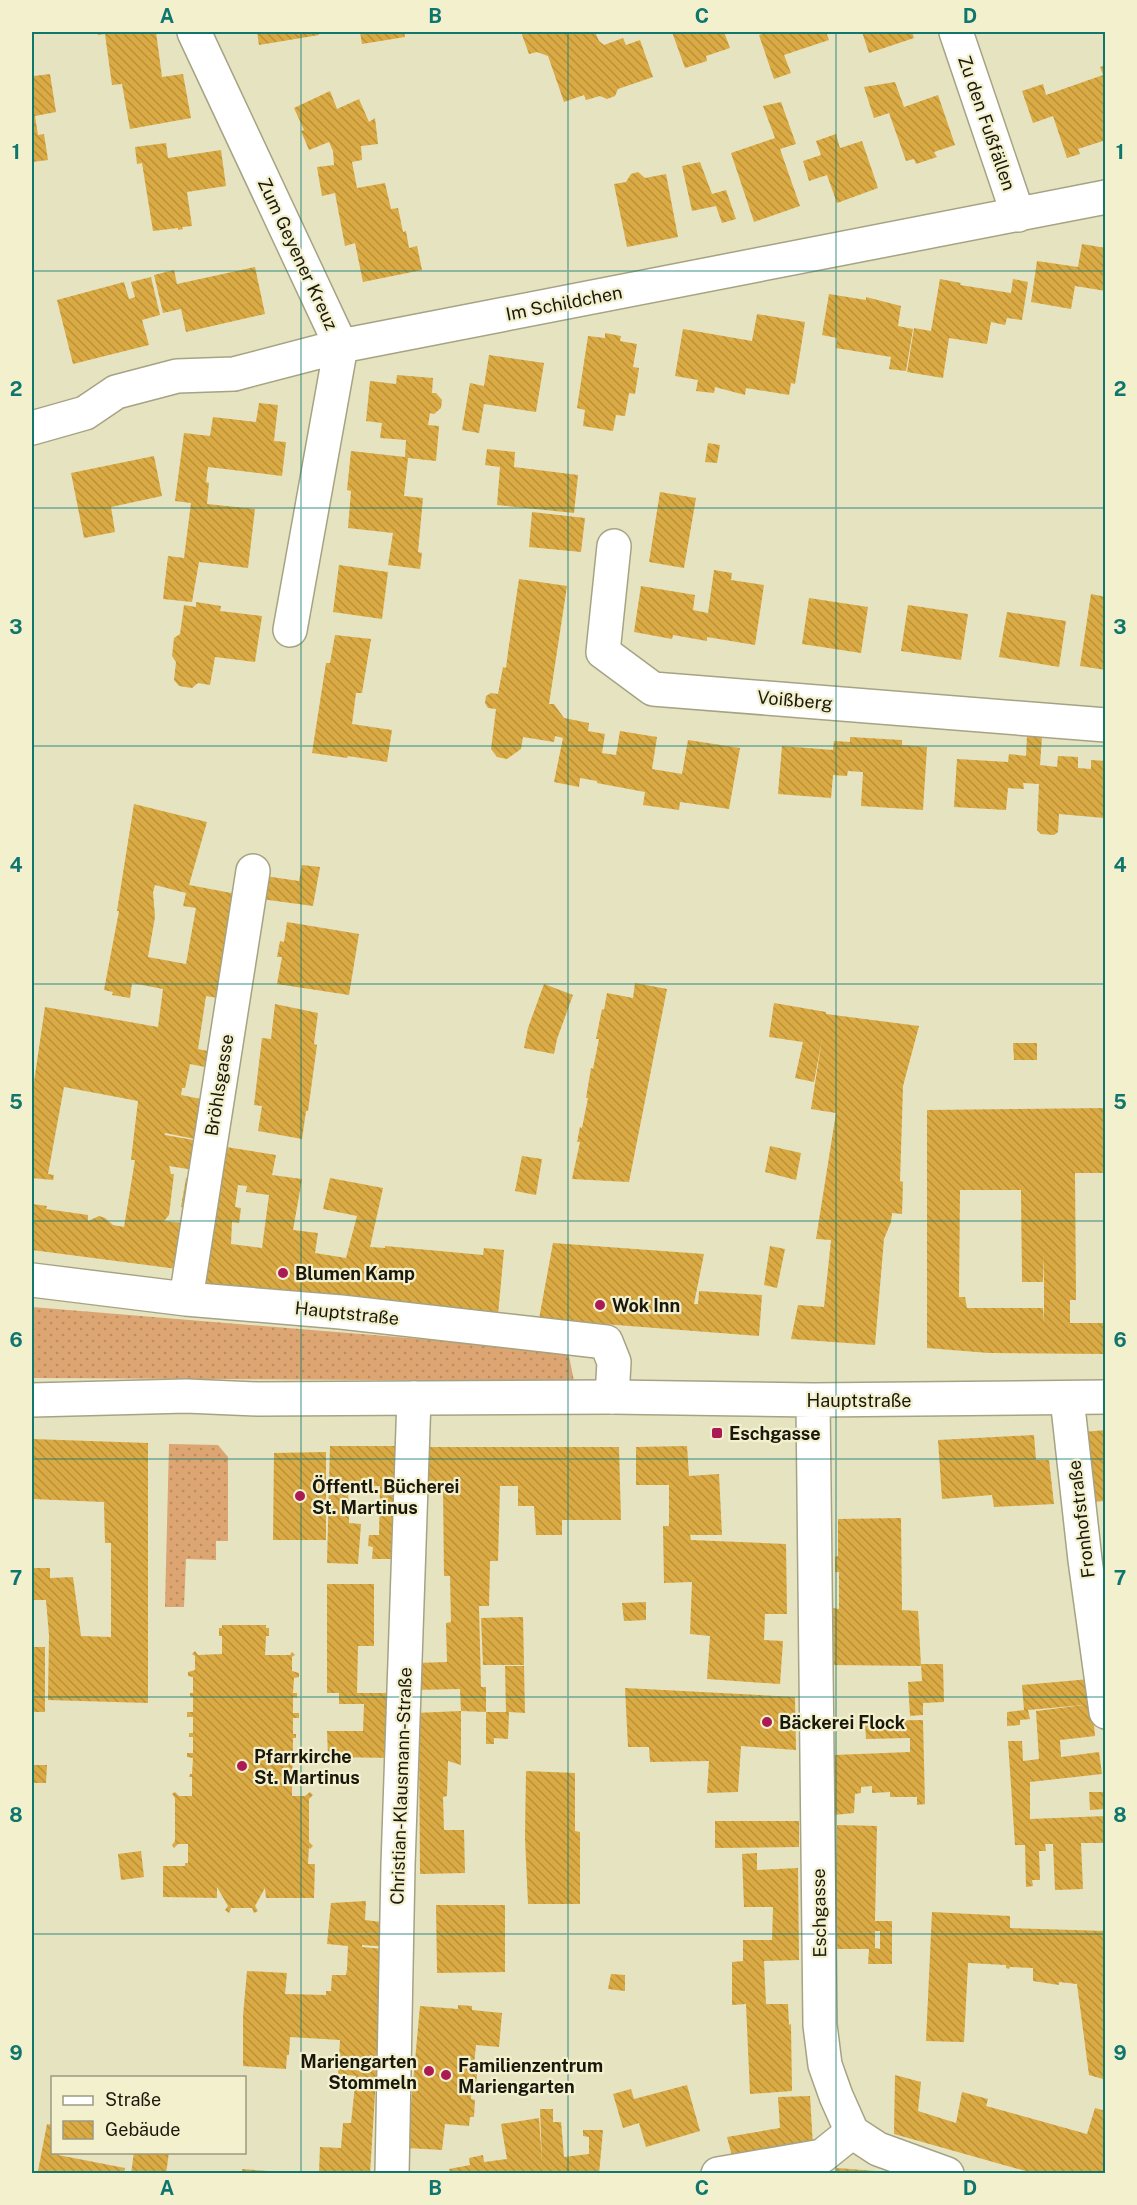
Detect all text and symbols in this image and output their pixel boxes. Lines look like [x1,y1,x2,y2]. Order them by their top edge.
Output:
text: A [160,4,174,28]
text: B [428,4,442,28]
text: C [695,4,709,28]
text: D [963,4,977,28]
street label: Zu den Fußfällen [954,53,1020,193]
text: 1 [12,140,20,164]
text: 1 [1116,140,1124,164]
street label: Zum Geyener Kreuz [254,175,342,333]
street label: Im Schildchen [504,281,624,325]
text: 2 [10,377,22,401]
text: 2 [1114,377,1126,401]
text: 3 [9,615,23,639]
text: 3 [1113,615,1127,639]
street label: Voißberg [756,686,834,714]
text: 4 [9,853,23,877]
text: 4 [1113,853,1127,877]
street label: Bröhlsgasse [201,1033,237,1137]
text: 5 [9,1090,23,1114]
text: 5 [1113,1090,1127,1114]
place label: Blumen Kamp [295,1263,415,1284]
marker: Blumen Kamp [276,1266,290,1280]
place label: Wok Inn [612,1295,680,1316]
street label: Hauptstraße [294,1297,400,1329]
marker: Wok Inn [593,1298,607,1312]
text: 6 [9,1328,23,1352]
text: 6 [1113,1328,1127,1352]
street label: Hauptstraße [807,1390,911,1411]
place label: Eschgasse [729,1423,821,1444]
marker: Eschgasse [710,1426,724,1440]
street label: Fronhofstraße [1063,1459,1099,1579]
place label: Öffentl. Bücherei St. Martinus [312,1475,459,1518]
marker: Öffentl. Bücherei St. Martinus [293,1489,307,1503]
text: 7 [10,1566,22,1590]
text: 7 [1114,1566,1126,1590]
street label: Christian-Klausmann-Straße [386,1667,416,1905]
place label: Bäckerei Flock [779,1712,906,1733]
marker: Bäckerei Flock [760,1715,774,1729]
place label: Pfarrkirche St. Martinus [254,1746,360,1788]
marker: Pfarrkirche St. Martinus [235,1759,249,1773]
text: 8 [9,1803,23,1827]
text: 8 [1113,1803,1127,1827]
street label: Eschgasse [808,1868,830,1958]
text: 9 [9,2041,23,2065]
text: 9 [1113,2041,1127,2065]
place label: Mariengarten Stommeln [300,2051,417,2093]
place label: Familienzentrum Mariengarten [458,2055,603,2097]
marker: Mariengarten Stommeln [422,2064,436,2078]
marker: Familienzentrum Mariengarten [439,2068,453,2082]
legend [51,2076,246,2154]
text: Straße [105,2089,161,2110]
text: Gebäude [105,2119,180,2140]
text: A [160,2176,174,2200]
text: B [428,2176,442,2200]
text: C [695,2176,709,2200]
text: D [963,2176,977,2200]

